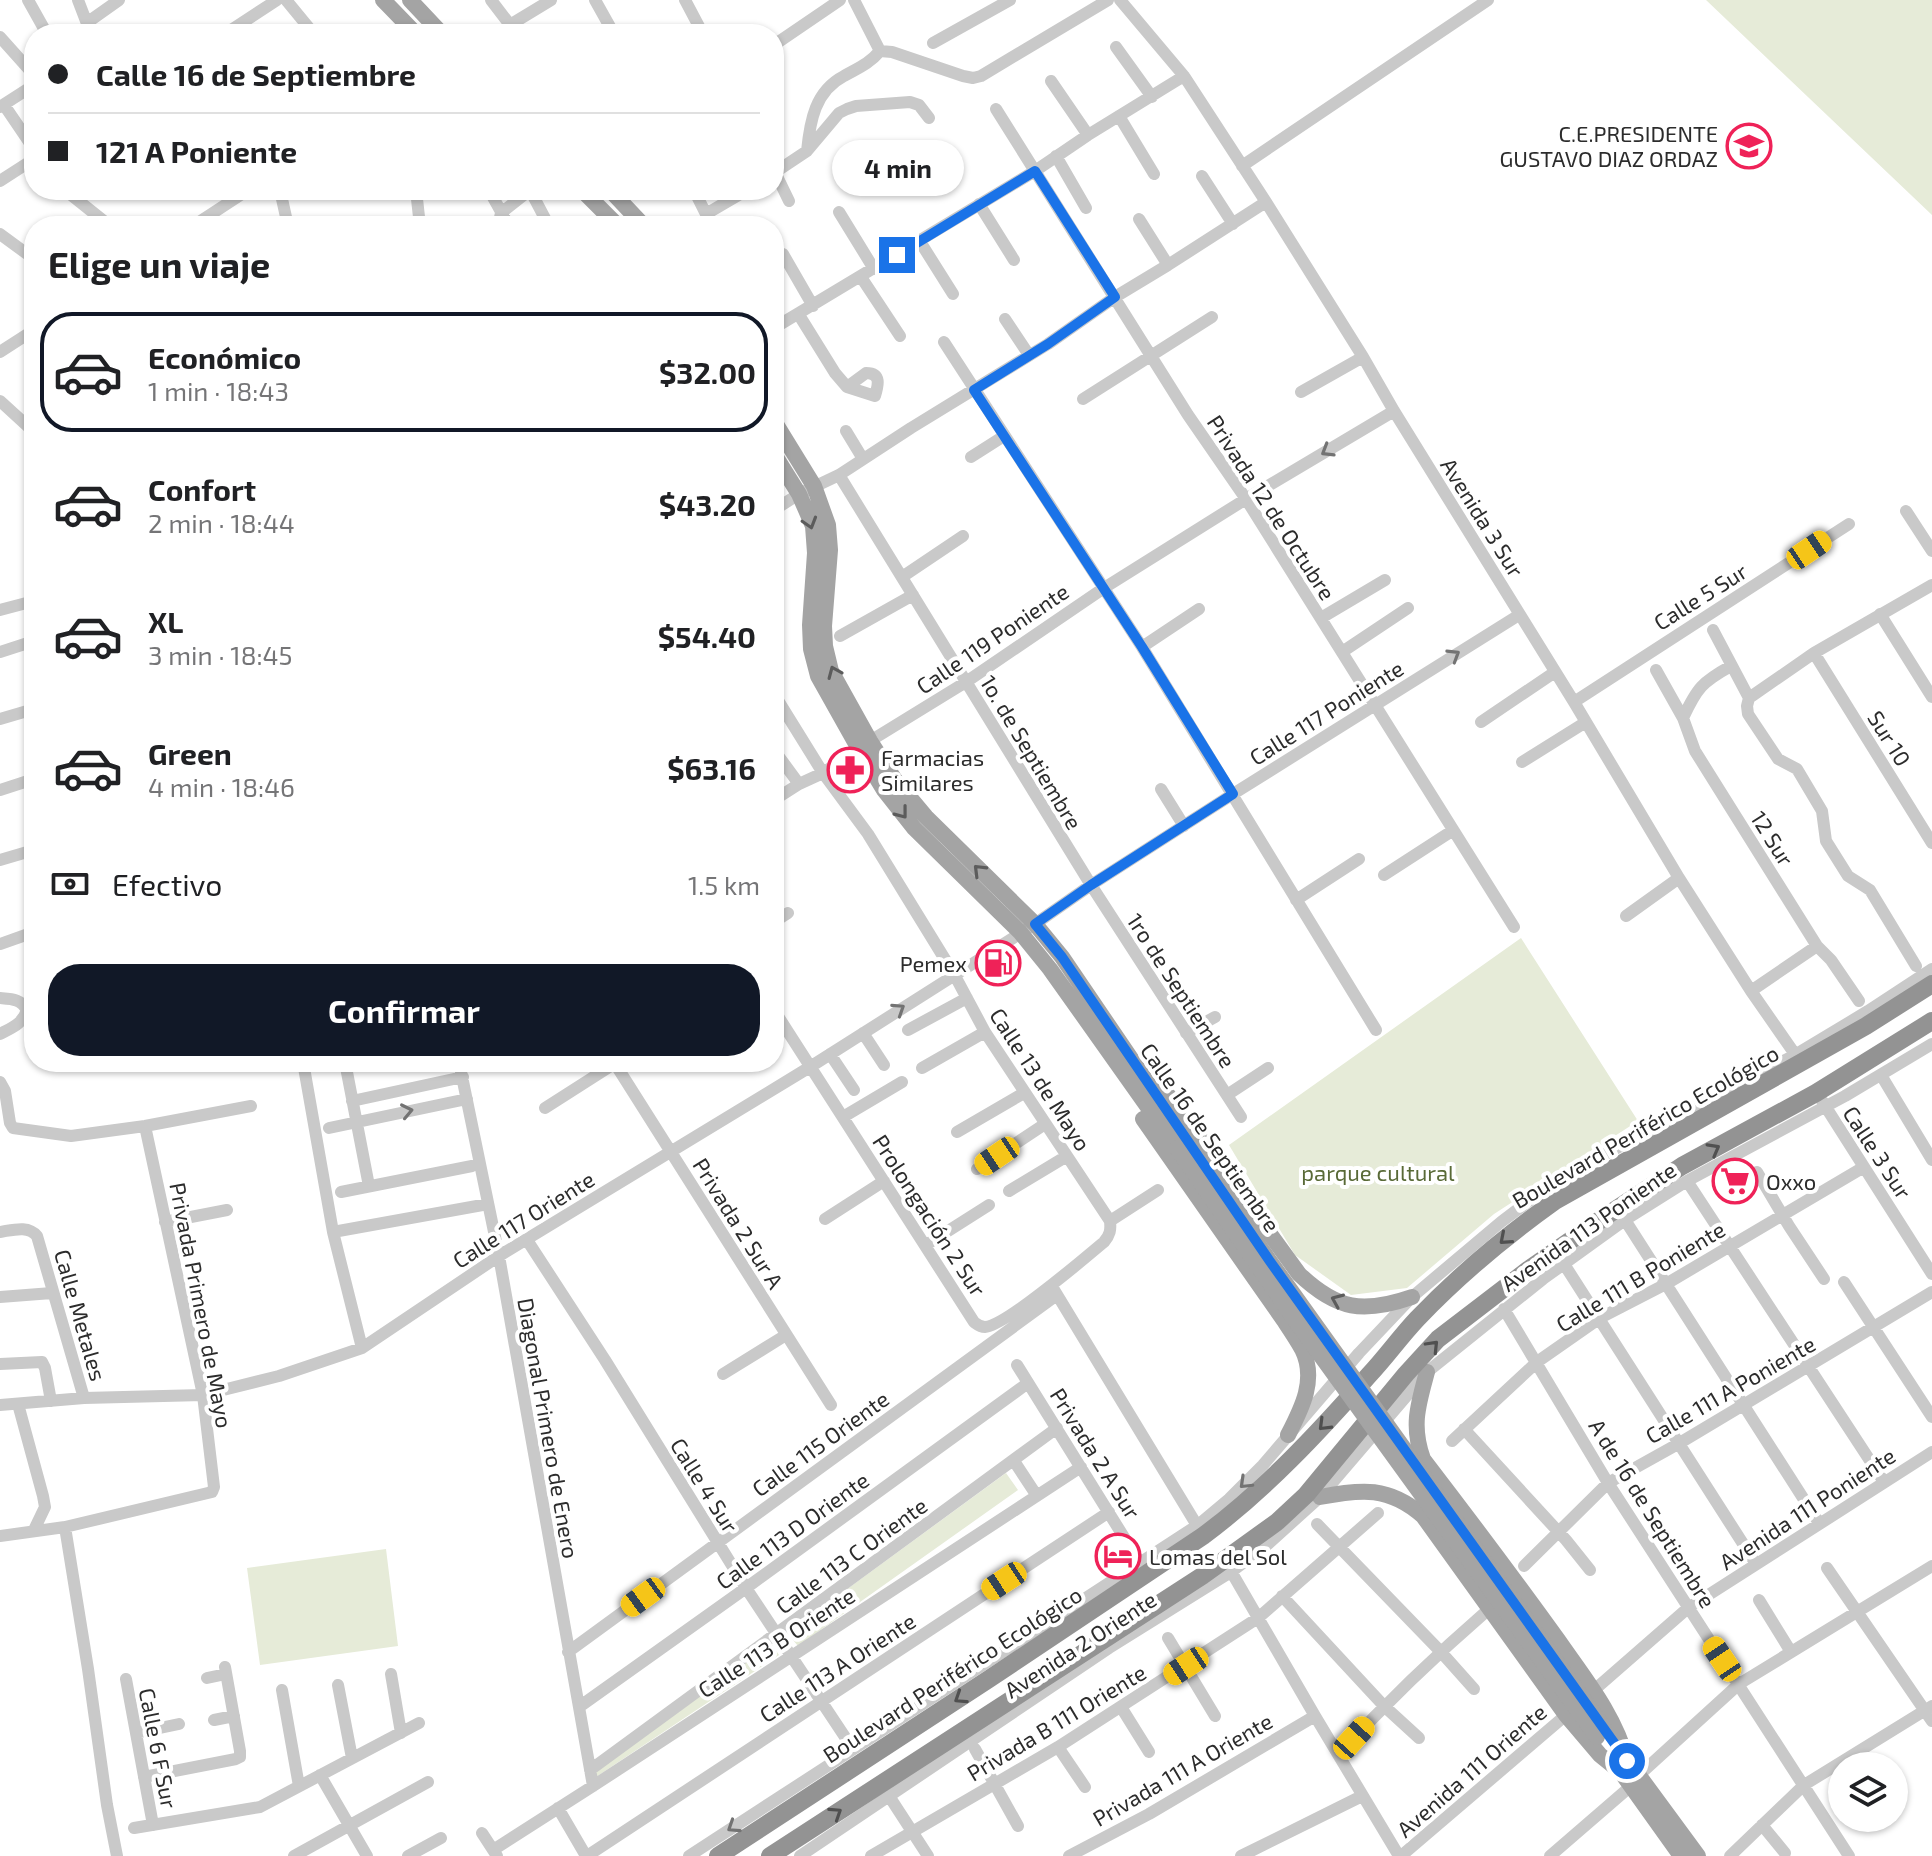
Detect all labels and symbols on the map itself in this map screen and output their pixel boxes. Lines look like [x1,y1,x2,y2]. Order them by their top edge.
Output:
place label: C.E.PRESIDENTE GUSTAVO DIAZ ORDAZ [1500,120,1718,171]
school or university icon: C.E.PRESIDENTE GUSTAVO DIAZ ORDAZ [1725,122,1773,170]
callout: 4 min [831,139,963,195]
route end [879,237,915,273]
street label: Privada 12 de Octubre [1203,410,1341,604]
one-way arrow [1321,441,1336,457]
street label: Avenida 3 Sur [1436,453,1530,581]
one-way arrow [801,515,817,529]
car [1782,527,1836,573]
street label: Calle 5 Sur [1649,557,1751,635]
street label: Calle 119 Poniente [911,578,1073,698]
one-way arrow [1446,650,1460,665]
street label: Calle 117 Poniente [1244,654,1408,770]
one-way arrow [827,666,843,680]
street label: 1o. de Septiembre [976,670,1088,834]
street label: Sur 10 [1863,706,1917,770]
place label: Farmacias Similares [881,744,984,795]
pharmacy icon: Farmacias Similares [826,746,874,794]
one-way arrow [892,804,906,819]
street label: 12 Sur [1746,806,1800,870]
one-way arrow [974,865,988,879]
street label: 1ro de Septiembre [1122,908,1242,1072]
fuel station icon: Pemex [974,939,1022,987]
place label: Pemex [900,950,967,976]
street label: Calle 13 de Mayo [985,1003,1097,1155]
one-way arrow [891,1004,905,1019]
street label: Calle 16 de Septiembre [1136,1038,1286,1236]
street label: Boulevard Periférico Ecológico [1507,1039,1783,1213]
street label: Calle 3 Sur [1838,1101,1918,1203]
one-way arrow [400,1103,414,1120]
street label: Prolongación 2 Sur [868,1129,992,1301]
car [970,1133,1024,1179]
one-way arrow [1705,1143,1719,1159]
street label: Privada 2 Sur A [688,1153,790,1293]
street label: Avenida 113 Poniente [1496,1156,1680,1296]
supermarket icon: Oxxo [1711,1157,1759,1205]
park label: parque cultural [1301,1159,1455,1185]
street label: Calle 117 Oriente [447,1165,599,1273]
place label: Oxxo [1766,1168,1816,1194]
street label: Privada Primero de Mayo [165,1180,239,1430]
street label: Calle 111 B Poniente [1551,1215,1729,1337]
one-way arrow [1500,1230,1515,1244]
street label: Calle Metales [50,1246,112,1384]
one-way arrow [1331,1294,1345,1310]
street label: Diagonal Primero de Enero [513,1296,585,1560]
street label: Calle 111 A Poniente [1641,1330,1819,1448]
one-way arrow [1423,1341,1438,1355]
street label: Privada 2 A Sur [1045,1383,1147,1523]
street label: Calle 115 Oriente [747,1385,893,1501]
street label: A de 16 de Septiembre [1584,1414,1722,1612]
one-way arrow [1318,1416,1333,1430]
street label: Calle 4 Sur [666,1433,744,1537]
street label: Avenida 111 Poniente [1714,1442,1900,1574]
street label: Calle 113 D Oriente [711,1466,873,1594]
one-way arrow [1240,1474,1254,1488]
street label: Calle 113 C Oriente [770,1491,932,1619]
hotel icon: Lomas del Sol [1094,1532,1142,1580]
place label: Lomas del Sol [1149,1543,1287,1569]
car [977,1558,1031,1604]
car [617,1573,669,1621]
street label: Boulevard Periférico Ecológico [818,1581,1086,1767]
street label: Calle 113 B Oriente [693,1582,859,1702]
street label: Avenida 2 Oriente [999,1585,1161,1703]
street label: Calle 113 A Oriente [754,1607,920,1727]
car [1699,1632,1745,1686]
car [1159,1643,1213,1689]
street label: Privada B 111 Oriente [962,1658,1150,1786]
street label: Calle 6 F Sur [135,1686,183,1811]
one-way arrow [955,1688,969,1703]
street label: Avenida 111 Oriente [1391,1698,1551,1842]
street label: Privada 111 A Oriente [1088,1707,1276,1831]
car [1329,1712,1379,1764]
route start [1609,1743,1645,1779]
one-way arrow [827,1808,841,1823]
one-way arrow [728,1818,742,1833]

